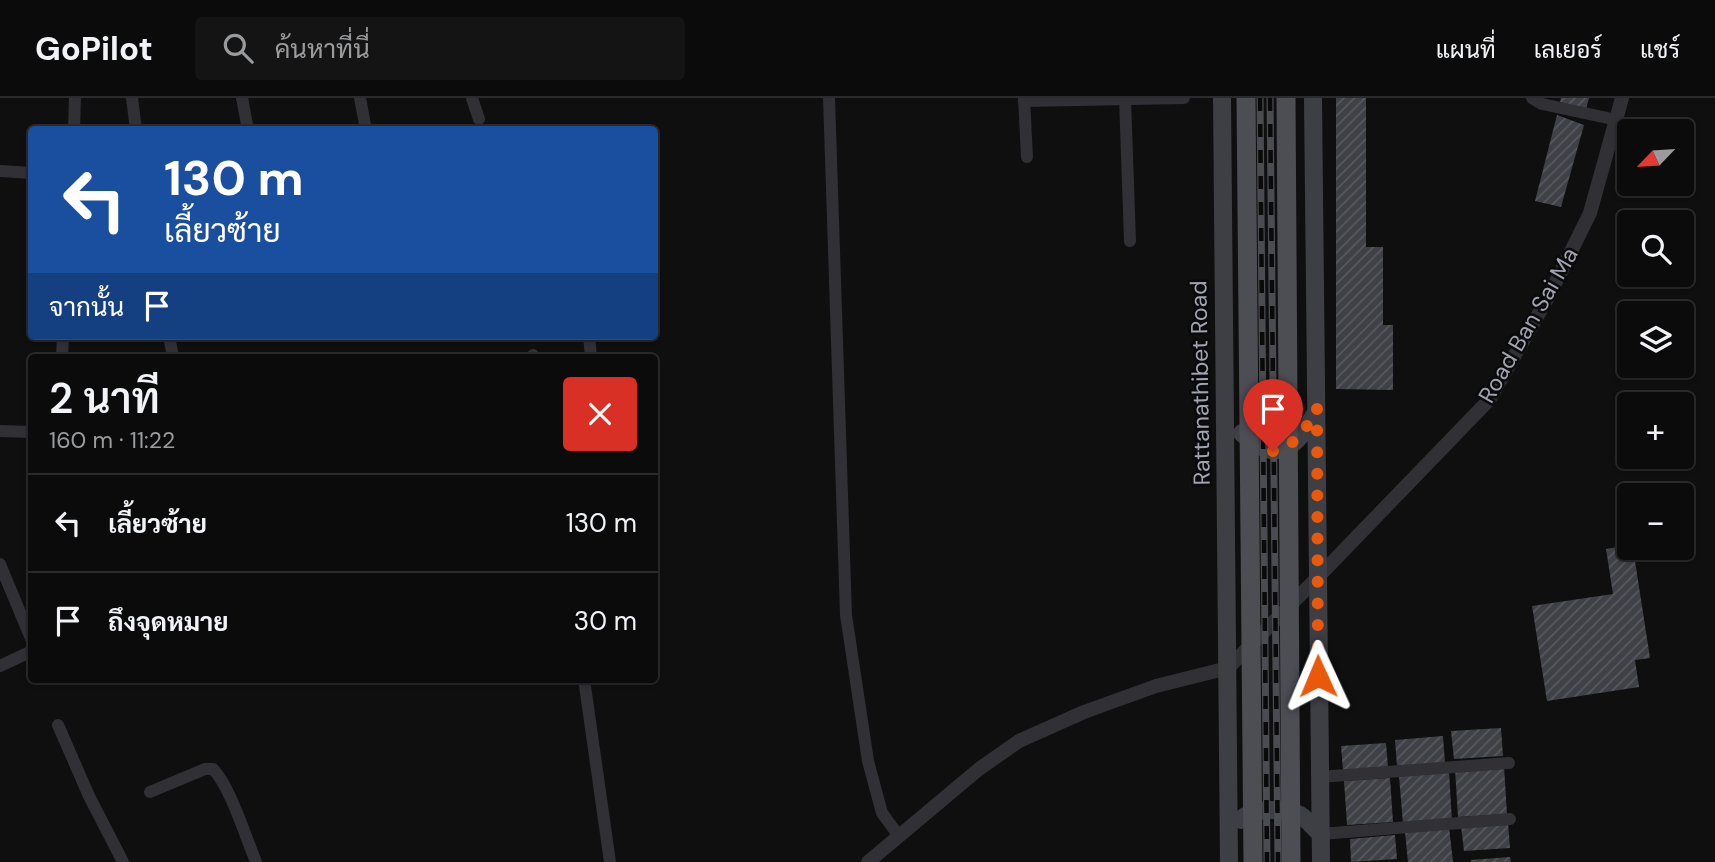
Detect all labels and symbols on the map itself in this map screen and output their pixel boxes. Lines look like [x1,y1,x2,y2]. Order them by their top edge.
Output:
north arrow [1617,119,1694,196]
street label: Road Ban Sai Ma [1471,242,1585,408]
street label: Rattanathibet Road [1183,280,1217,486]
pin [1243,379,1303,451]
position arrow [1281,639,1355,713]

